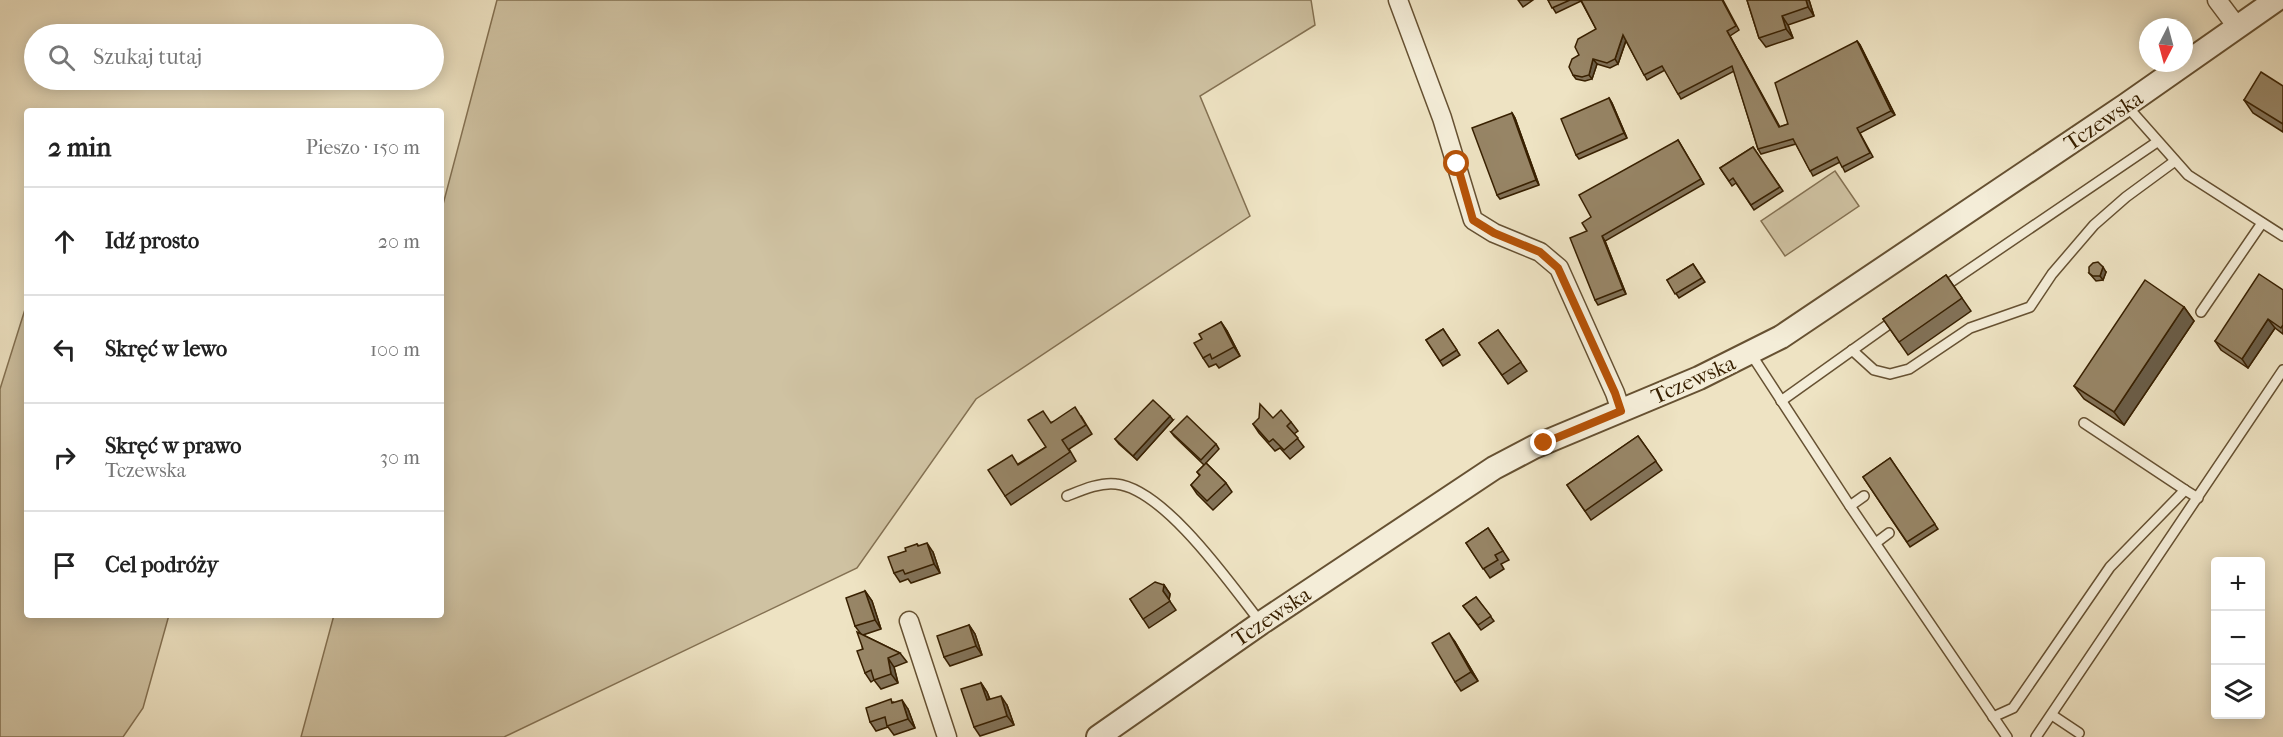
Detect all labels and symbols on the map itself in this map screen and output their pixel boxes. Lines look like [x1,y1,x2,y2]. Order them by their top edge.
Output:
north arrow [2139,18,2193,72]
street label: Tczewska [2059,85,2148,157]
route start [1443,150,1469,176]
street label: Tczewska [1647,350,1740,410]
route end [1530,429,1556,455]
street label: Tczewska [1227,581,1316,653]

